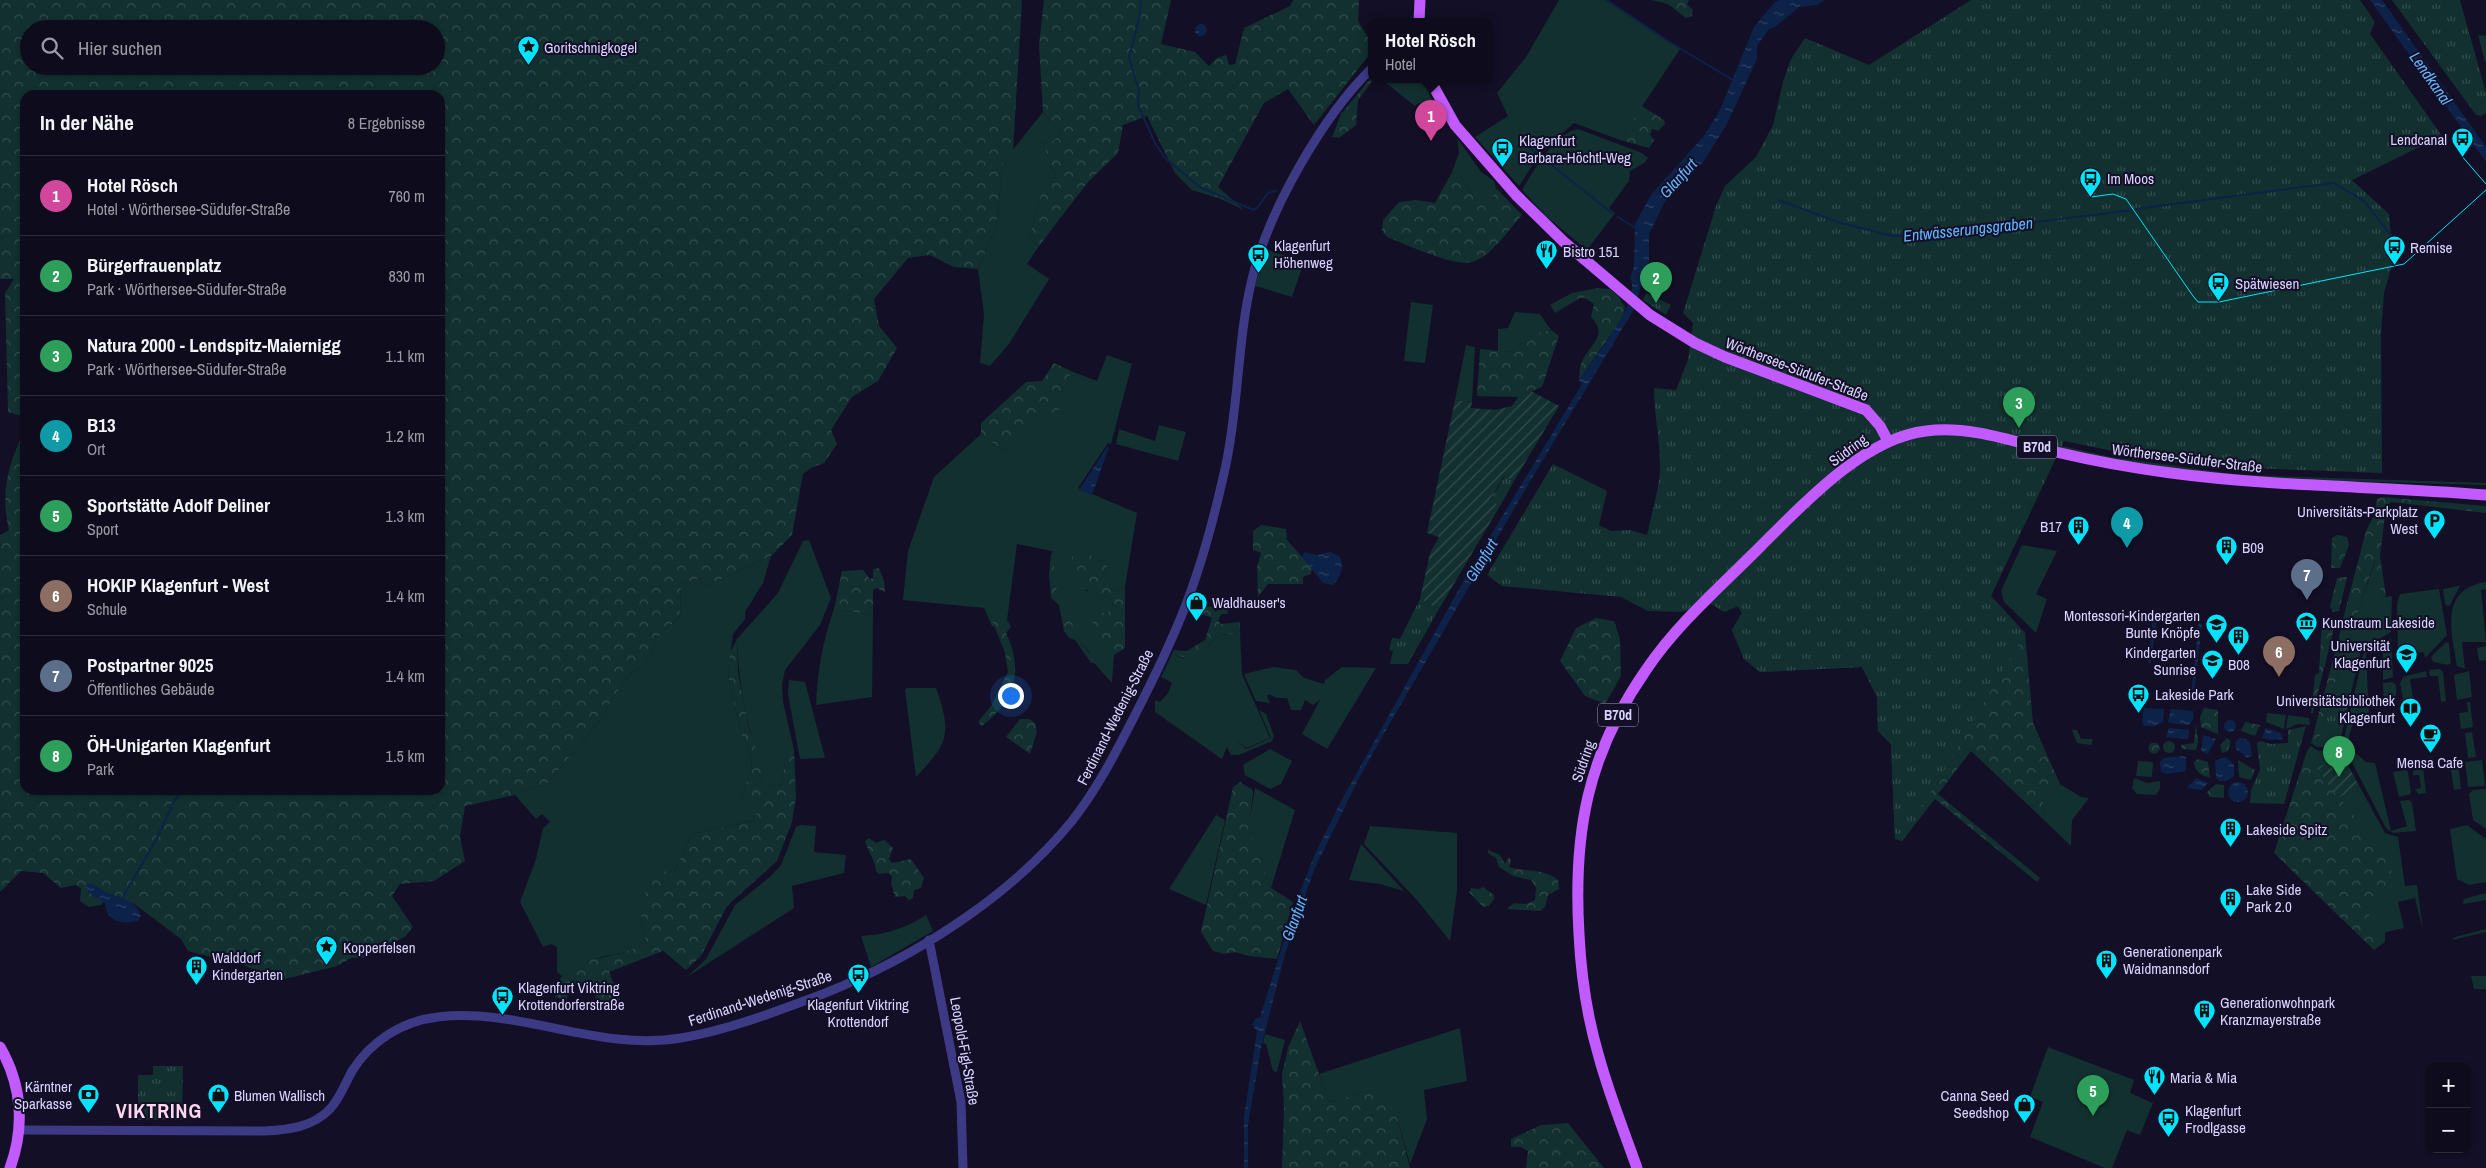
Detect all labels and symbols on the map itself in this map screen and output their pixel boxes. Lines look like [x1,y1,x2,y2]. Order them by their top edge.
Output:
place icon: Goritschnigkogel [516,35,540,66]
place label: Goritschnigkogel [544,37,637,58]
water label: Lendkanal [2405,47,2458,110]
pin: 1 [1415,100,1447,141]
bus stop icon: Lendcanal [2451,127,2475,158]
place label: Lendcanal [2390,129,2447,150]
place label: Klagenfurt Barbara-Höchtl-Weg [1519,130,1631,168]
bus stop icon: Klagenfurt Barbara-Höchtl-Weg [1491,137,1515,168]
water label: Glanfurt [1654,153,1702,203]
bus stop icon: Im Moos [2079,166,2103,197]
place label: Im Moos [2107,168,2154,189]
water label: Entwässerungsgraben [1902,211,2034,247]
place label: Klagenfurt Höhenweg [1274,235,1333,273]
bus stop icon: Remise [2382,235,2406,266]
place label: Remise [2410,237,2453,258]
restaurant icon: Bistro 151 [1535,239,1559,270]
place label: Bistro 151 [1563,241,1619,262]
bus stop icon: Klagenfurt Höhenweg [1246,242,1270,273]
pin: 2 [1640,262,1672,303]
bus stop icon: Spätwiesen [2207,271,2231,302]
place label: Spätwiesen [2235,273,2299,294]
street label: Wörthersee-Südufer-Straße [1722,332,1872,406]
pin: 3 [2003,387,2035,428]
street label: Südring [1824,429,1872,471]
road number: B70d [2017,436,2057,458]
street label: Wörthersee-Südufer-Straße [2111,438,2264,478]
place label: Universitäts-Parkplatz West [2297,501,2419,539]
pin: 4 [2111,507,2143,548]
parking icon: Universitäts-Parkplatz West [2422,508,2446,539]
building icon: B17 [2066,514,2090,545]
place label: B17 [2040,516,2062,537]
water label: Glanfurt [1460,534,1503,586]
building icon: B09 [2214,535,2238,566]
place label: B09 [2242,537,2264,558]
pin: 7 [2291,559,2323,600]
shop icon: Waldhauser's [1184,590,1208,621]
place label: Waldhauser's [1212,592,1286,613]
place label: Montessori-Kindergarten Bunte Knöpfe [2064,605,2200,643]
museum icon: Kunstraum Lakeside [2294,610,2318,641]
school or university icon: Montessori-Kindergarten Bunte Knöpfe [2204,612,2228,643]
place label: Kunstraum Lakeside [2322,612,2435,633]
building icon: B08 [2227,624,2251,655]
place label: Universität Klagenfurt [2331,635,2391,673]
pin: 6 [2263,636,2295,677]
place label: Kindergarten Sunrise [2125,642,2196,680]
school or university icon: Universität Klagenfurt [2394,642,2418,673]
street label: Ferdinand-Wedenig-Straße [1072,645,1158,788]
school or university icon: Kindergarten Sunrise [2200,649,2224,680]
place label: B08 [2228,654,2250,675]
bus stop icon: Lakeside Park [2127,682,2151,713]
your location [998,683,1024,709]
place label: Lakeside Park [2155,684,2234,705]
place label: Universitätsbibliothek Klagenfurt [2276,690,2396,728]
library icon: Universitätsbibliothek Klagenfurt [2399,697,2423,728]
road number: B70d [1598,704,1638,726]
cafe icon: Mensa Cafe [2418,722,2442,753]
pin: 8 [2323,736,2355,777]
street label: Südring [1566,737,1600,785]
place label: Mensa Cafe [2397,752,2463,773]
building icon: Lakeside Spitz [2218,817,2242,848]
place label: Lakeside Spitz [2246,819,2327,840]
place label: Lake Side Park 2.0 [2246,879,2302,917]
building icon: Lake Side Park 2.0 [2218,886,2242,917]
water label: Glanfurt [1276,892,1312,944]
place icon: Kopperfelsen [315,935,339,966]
place label: Kopperfelsen [343,937,415,958]
place label: Generationenpark Waidmannsdorf [2123,941,2223,979]
place label: Walddorf Kindergarten [212,947,283,985]
building icon: Generationenpark Waidmannsdorf [2095,948,2119,979]
building icon: Walddorf Kindergarten [184,954,208,985]
bus stop icon: Klagenfurt Viktring Krottendorf [846,963,870,994]
street label: Ferdinand-Wedenig-Straße [686,965,835,1031]
place label: Klagenfurt Viktring Krottendorferstraße [518,977,625,1015]
bus stop icon: Klagenfurt Viktring Krottendorferstraße [490,984,514,1015]
place label: Generationwohnpark Kranzmayerstraße [2220,992,2336,1030]
place label: Klagenfurt Viktring Krottendorf [807,994,909,1032]
street label: Leopold-Figl-Straße [945,995,985,1107]
building icon: Generationwohnpark Kranzmayerstraße [2192,999,2216,1030]
restaurant icon: Maria & Mia [2142,1065,2166,1096]
place label: Maria & Mia [2170,1067,2237,1088]
pin: 5 [2077,1075,2109,1116]
place label: Kärntner Sparkasse [14,1076,72,1114]
bank icon: Kärntner Sparkasse [76,1083,100,1114]
shop icon: Blumen Wallisch [206,1083,230,1114]
place label: Blumen Wallisch [234,1085,325,1106]
place label: Canna Seed Seedshop [1941,1085,2009,1123]
shop icon: Canna Seed Seedshop [2013,1092,2037,1123]
district label: VIKTRING [116,1097,202,1124]
place label: Klagenfurt Frodlgasse [2185,1100,2246,1138]
bus stop icon: Klagenfurt Frodlgasse [2157,1107,2181,1138]

